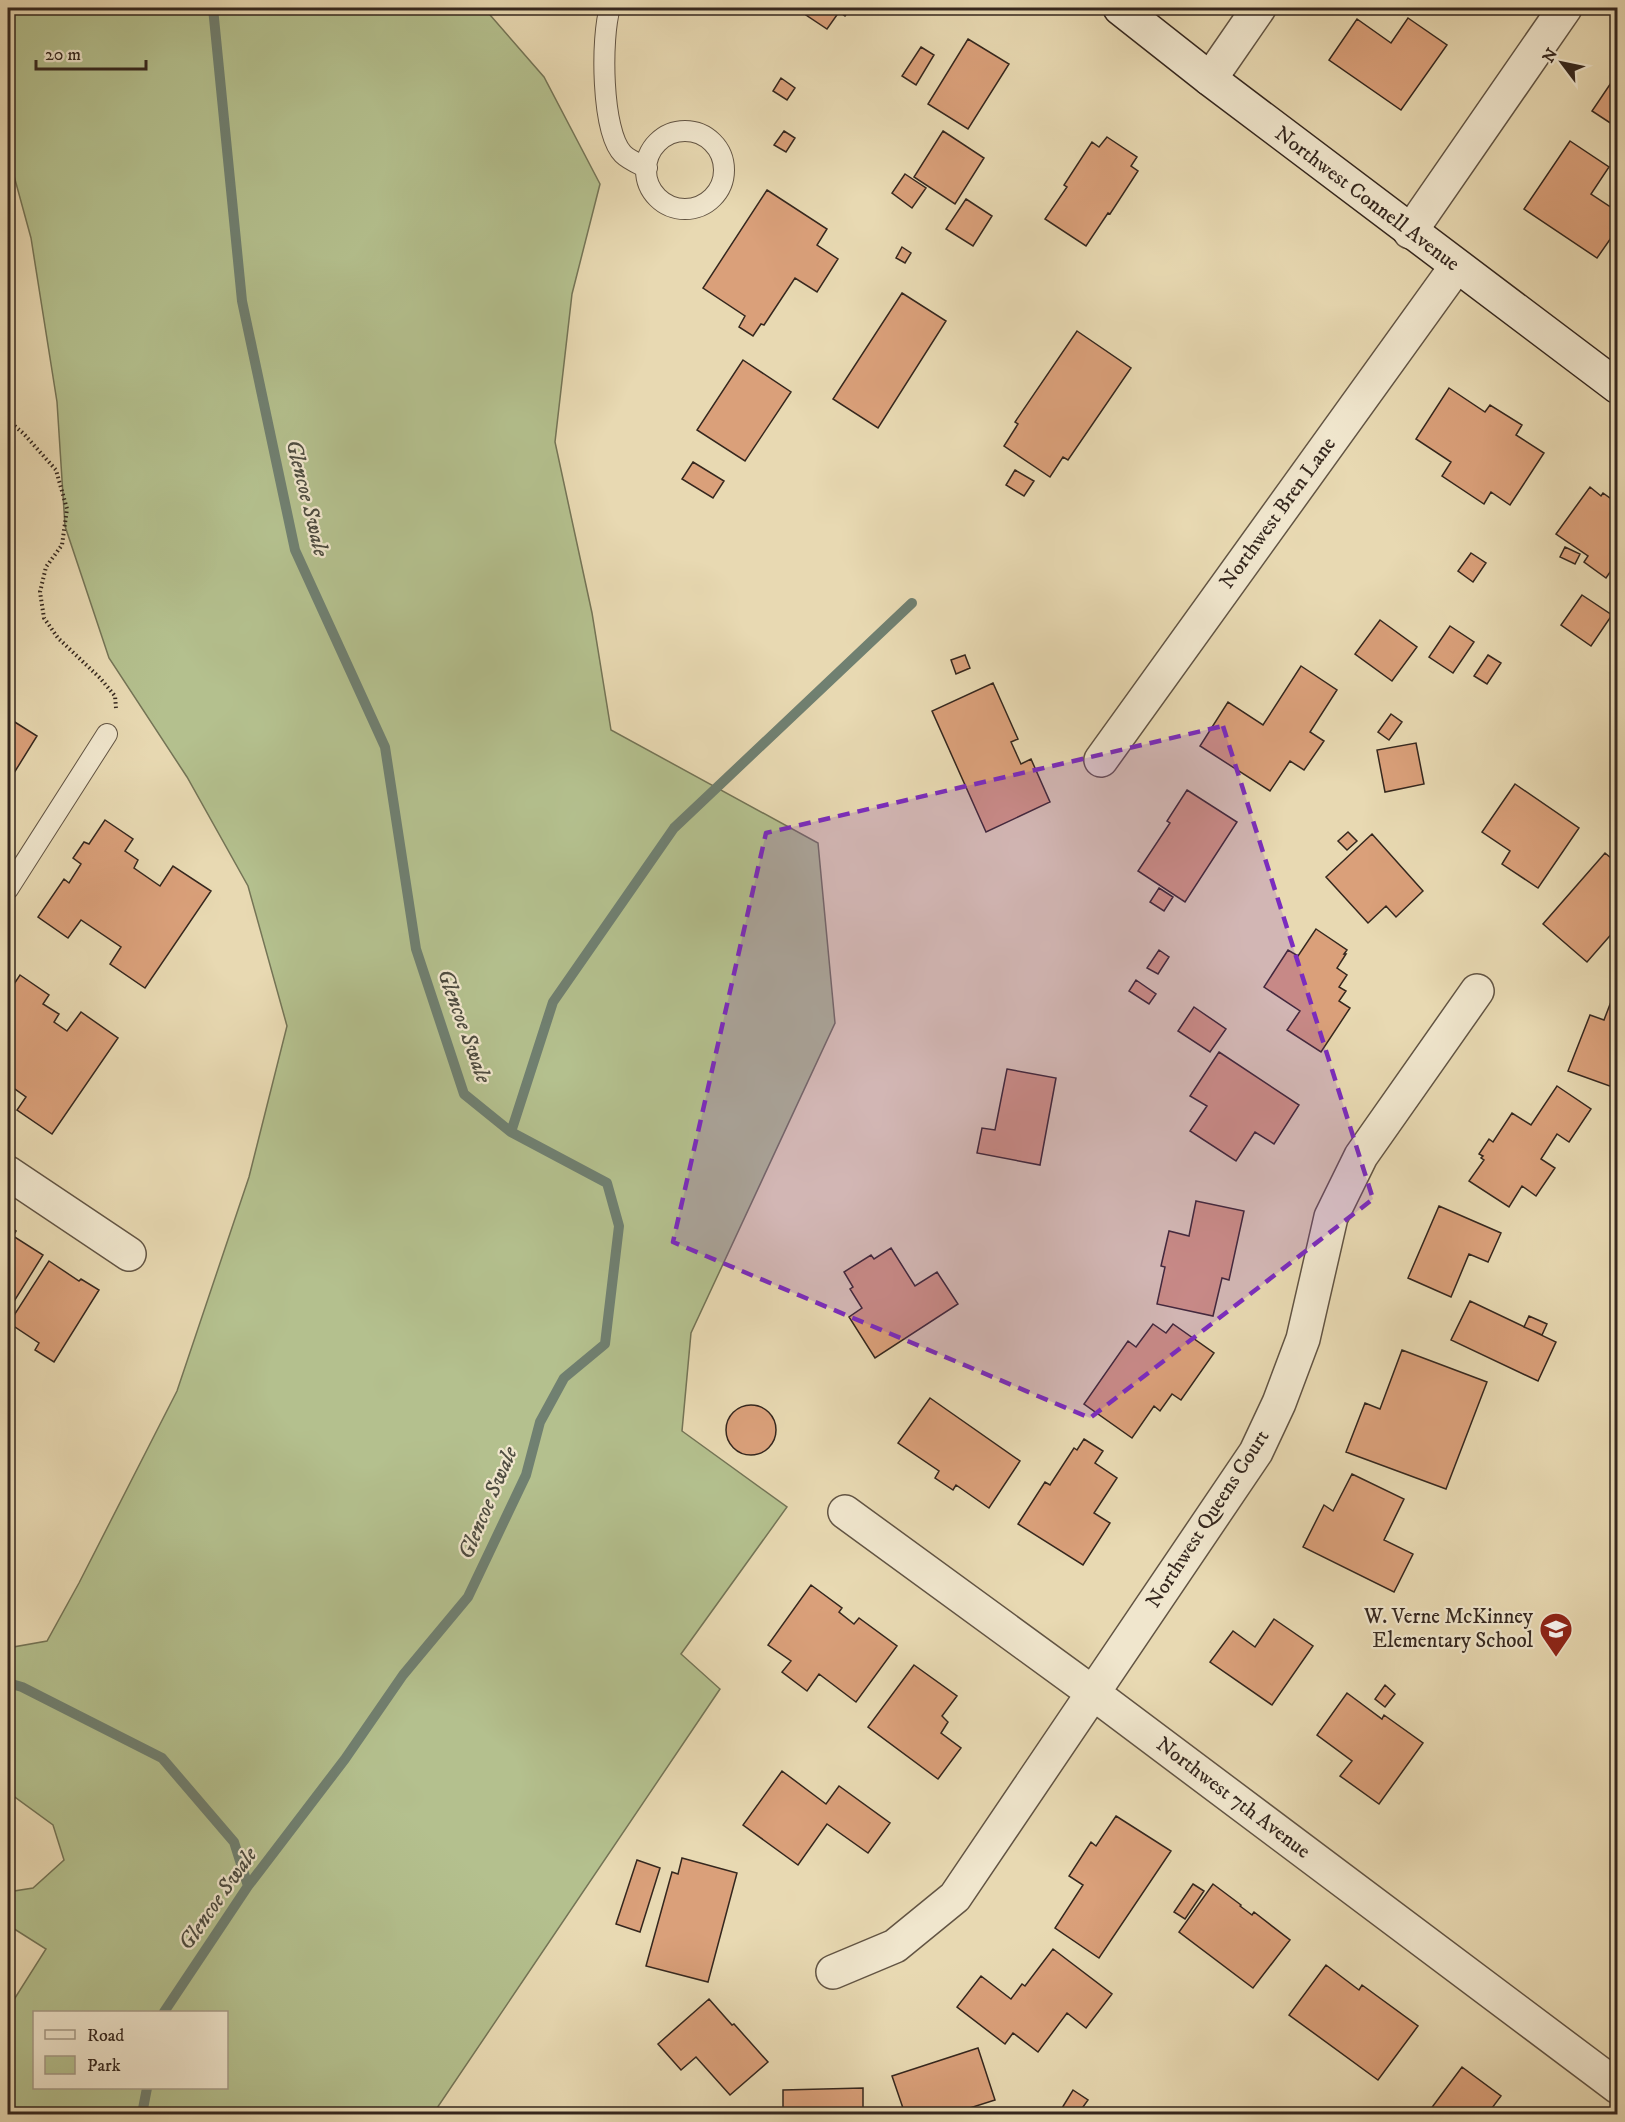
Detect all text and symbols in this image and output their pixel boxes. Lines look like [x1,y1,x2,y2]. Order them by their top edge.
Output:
scale bar [36,33,146,71]
north arrow [1532,33,1592,93]
text: 20 m [45,44,81,66]
text: N [1538,45,1562,66]
street label: Northwest Connell Avenue [1269,121,1465,277]
street label: Northwest Bren Lane [1214,432,1342,594]
water label: Glencoe Swale [279,437,335,560]
water label: Glencoe Swale [431,965,497,1087]
street label: Northwest Queens Court [1141,1425,1275,1613]
water label: Glencoe Swale [452,1442,524,1563]
place label: W. Verne McKinney Elementary School [1363,1604,1534,1654]
school or university icon: W. Verne McKinney Elementary School [1538,1611,1574,1658]
street label: Northwest 7th Avenue [1151,1731,1316,1865]
water label: Glencoe Swale [173,1842,264,1956]
legend [33,2011,228,2089]
text: Road [87,2025,124,2047]
text: Park [87,2055,121,2077]

